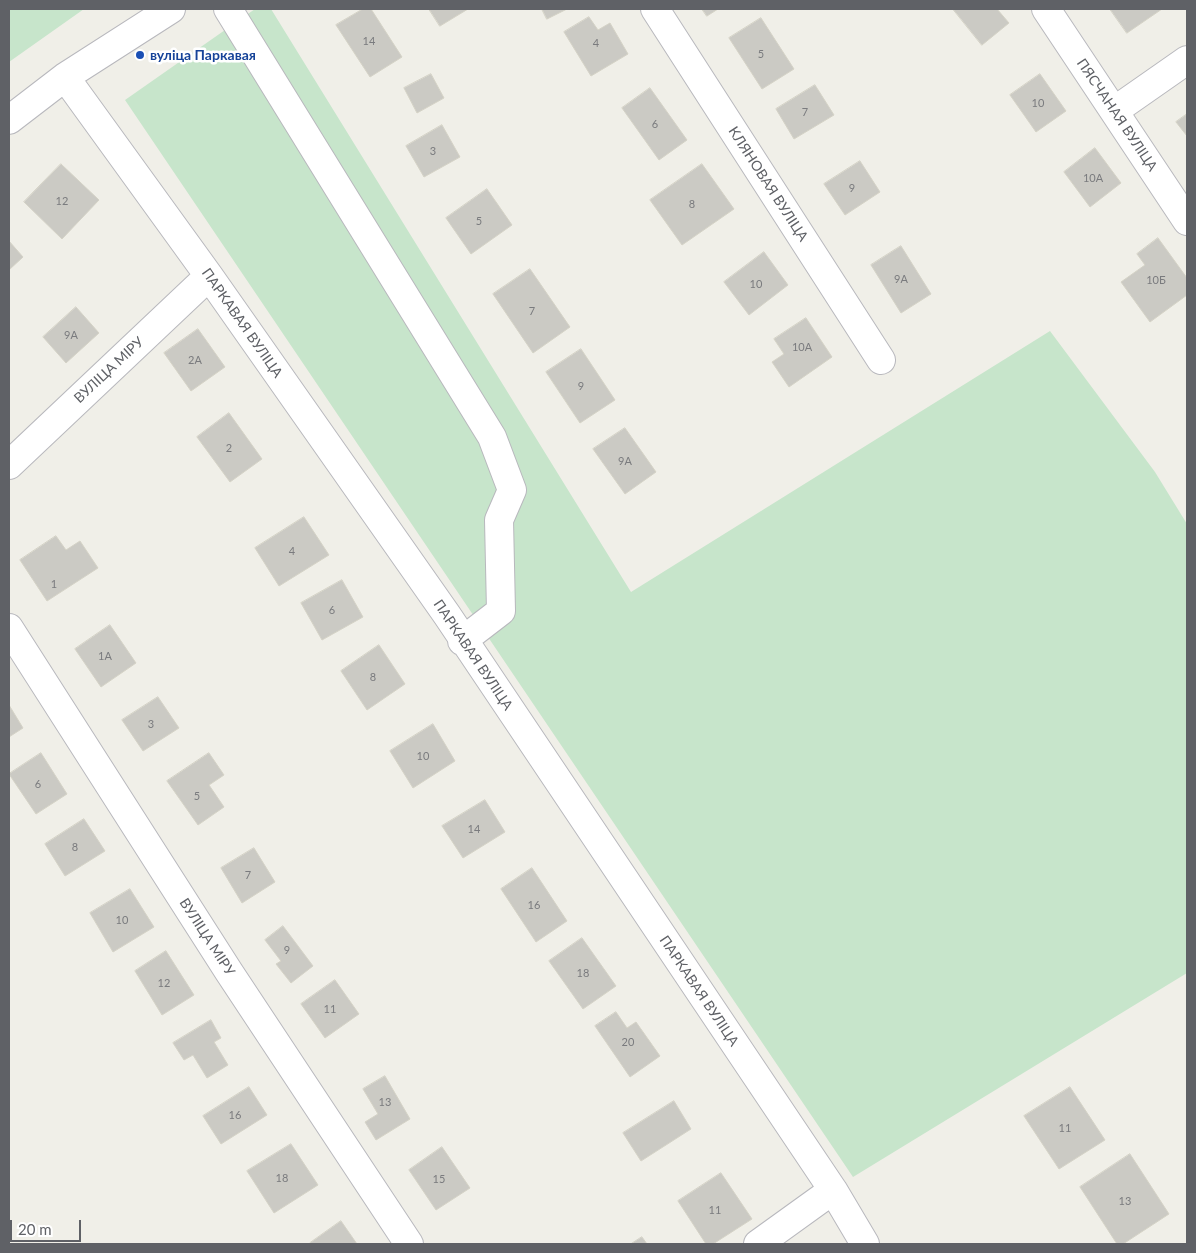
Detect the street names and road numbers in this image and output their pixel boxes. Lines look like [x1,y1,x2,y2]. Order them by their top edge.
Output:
street label: ПЯСЧАНАЯ ВУЛІЦА [1073,56,1161,174]
street label: КЛЯНОВАЯ ВУЛІЦА [725,123,811,245]
street label: ПАРКАВАЯ ВУЛІЦА [198,265,286,381]
street label: ВУЛІЦА МІРУ [71,334,147,406]
street label: ПАРКАВАЯ ВУЛІЦА [430,597,516,713]
street label: ВУЛІЦА МІРУ [176,895,238,979]
street label: ПАРКАВАЯ ВУЛІЦА [656,933,742,1049]

